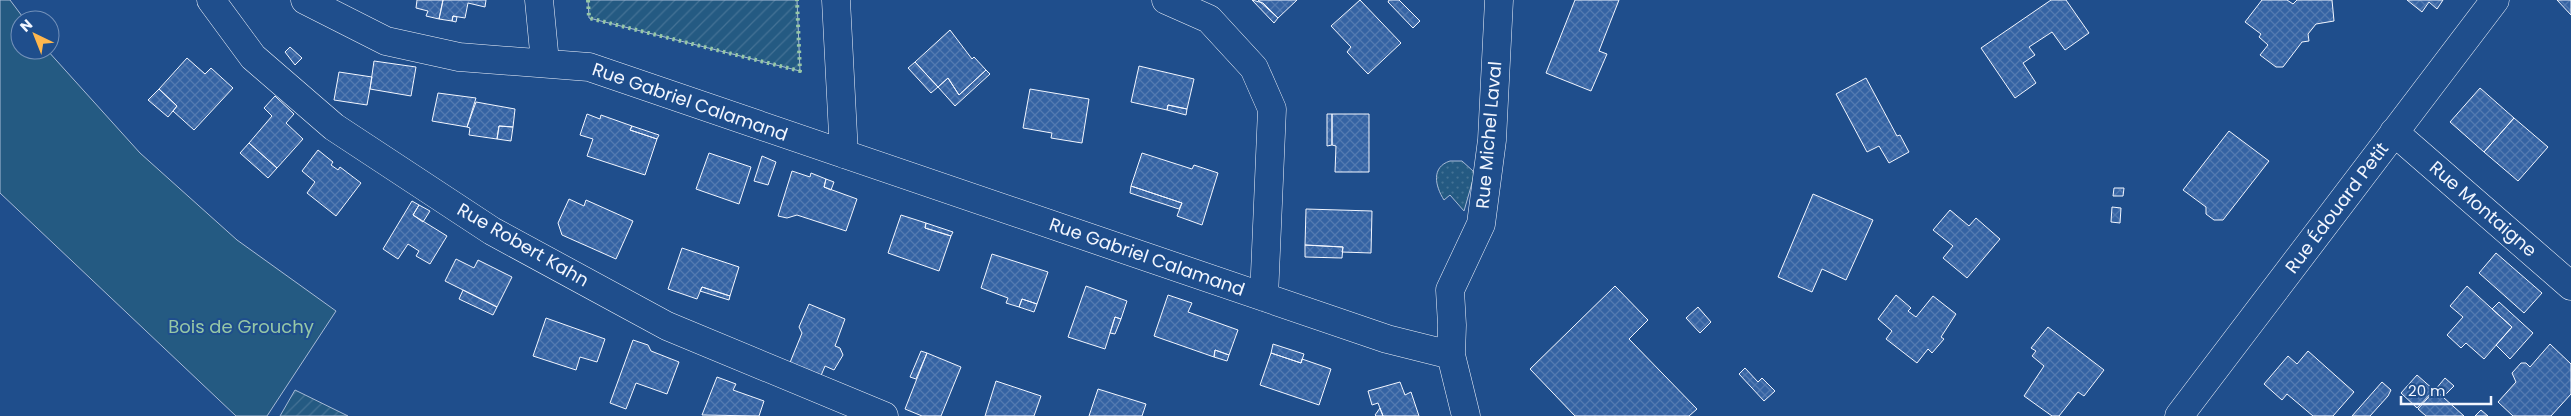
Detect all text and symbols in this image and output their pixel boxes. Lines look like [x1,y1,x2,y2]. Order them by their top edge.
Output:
north arrow [10,10,60,60]
text: N [15,15,37,36]
street label: Rue Gabriel Calamand [589,56,791,147]
street label: Rue Michel Laval [1470,60,1507,210]
street label: Rue Édouard Petit [2279,137,2394,278]
street label: Rue Montaigne [2424,155,2542,262]
street label: Rue Robert Kahn [453,197,594,292]
street label: Rue Gabriel Calamand [1046,211,1248,302]
park label: Bois de Grouchy [168,314,314,339]
scale bar [2401,374,2491,406]
text: 20 m [2408,380,2446,401]

